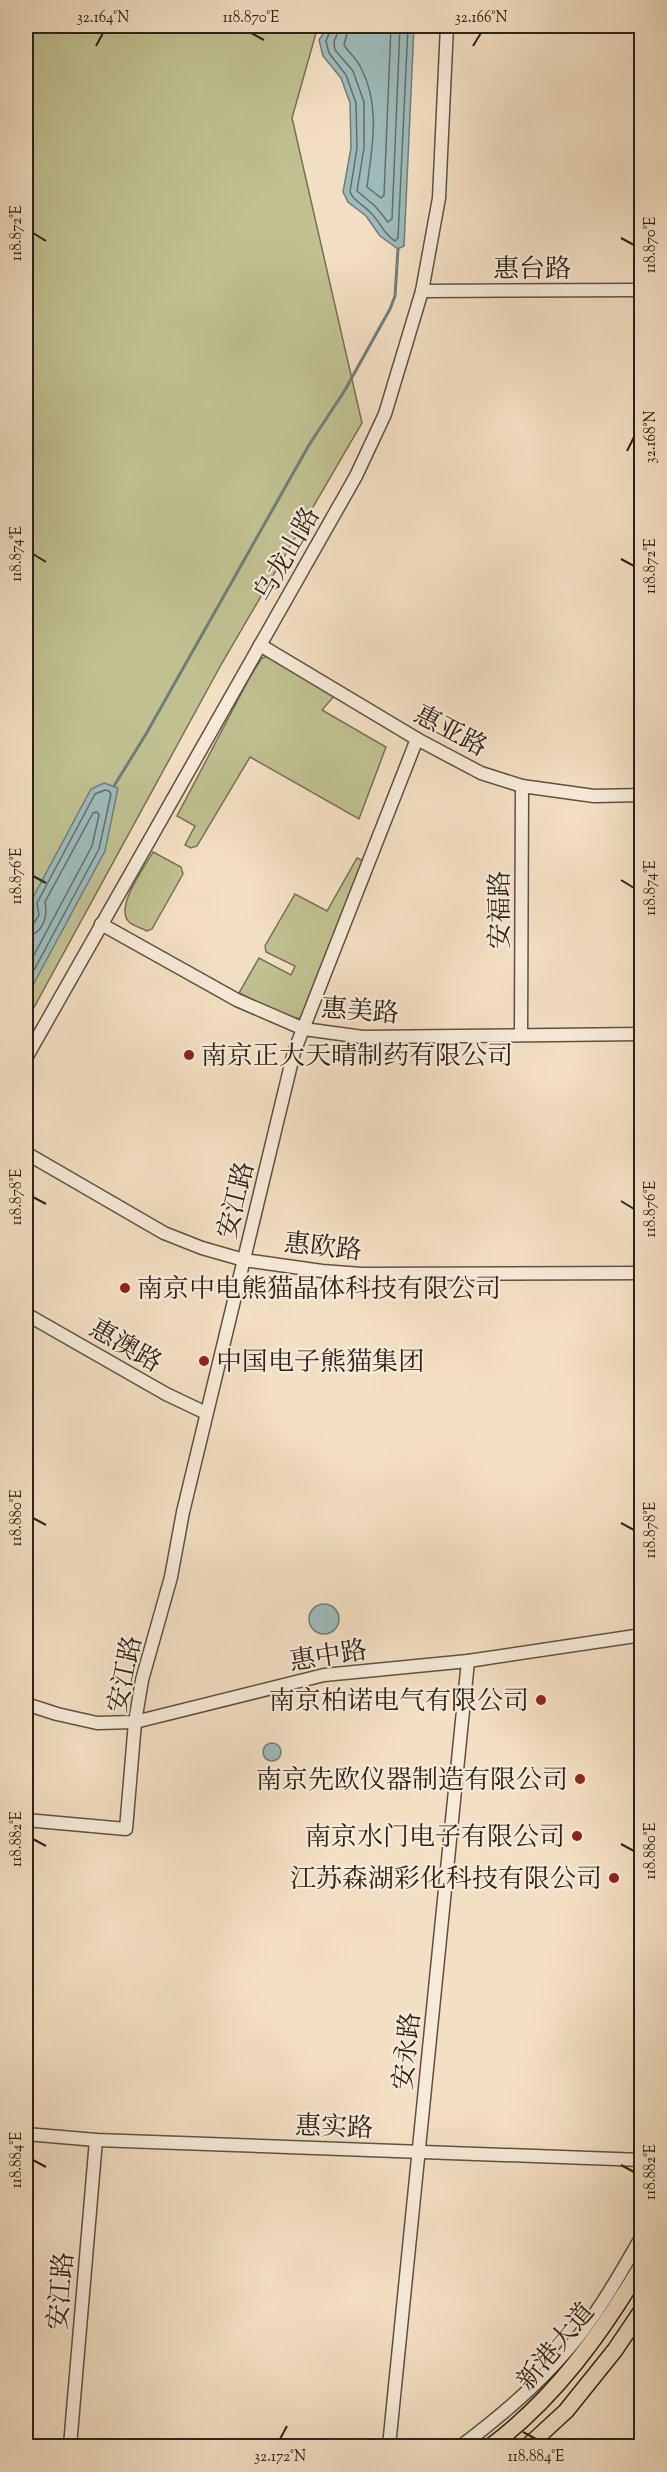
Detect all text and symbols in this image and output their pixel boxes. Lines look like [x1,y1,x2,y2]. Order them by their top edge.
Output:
text: 32.164°N [77,8,129,29]
text: 118.870°E [223,8,279,29]
text: 32.166°N [455,8,507,29]
text: 118.872°E [7,205,28,261]
text: 118.870°E [641,217,662,273]
street label: 惠台路 [493,252,571,289]
text: 32.168°N [641,411,662,463]
street label: 乌龙山路 [246,501,330,610]
text: 118.874°E [7,526,28,582]
text: 118.872°E [641,538,662,594]
street label: 惠亚路 [407,698,493,767]
text: 118.876°E [7,848,28,904]
text: 118.874°E [641,860,662,916]
street label: 安福路 [483,871,520,949]
street label: 惠美路 [320,991,400,1034]
place label: 南京正大天晴制药有限公司 [201,1039,513,1076]
marker: 南京正大天晴制药有限公司 [182,1048,196,1062]
street label: 安江路 [210,1158,265,1243]
text: 118.878°E [7,1169,28,1225]
text: 118.876°E [641,1181,662,1237]
street label: 惠欧路 [282,1226,363,1271]
place label: 南京中电熊猫晶体科技有限公司 [137,1272,501,1309]
marker: 南京中电熊猫晶体科技有限公司 [118,1281,132,1295]
street label: 惠澳路 [82,1312,168,1383]
place label: 中国电子熊猫集团 [216,1345,424,1382]
marker: 中国电子熊猫集团 [197,1354,211,1368]
text: 118.880°E [7,1490,28,1546]
text: 118.878°E [641,1502,662,1558]
street label: 安江路 [100,1633,153,1717]
street label: 惠中路 [287,1633,370,1682]
place label: 南京柏诺电气有限公司 [269,1684,529,1721]
marker: 南京柏诺电气有限公司 [534,1693,548,1707]
place label: 南京先欧仪器制造有限公司 [256,1763,568,1800]
marker: 南京先欧仪器制造有限公司 [573,1772,587,1786]
text: 118.882°E [7,1811,28,1867]
place label: 南京水门电子有限公司 [305,1820,565,1857]
text: 118.880°E [641,1823,662,1879]
marker: 南京水门电子有限公司 [570,1829,584,1843]
place label: 江苏森湖彩化科技有限公司 [290,1862,602,1899]
marker: 江苏森湖彩化科技有限公司 [607,1871,621,1885]
street label: 安永路 [386,2011,431,2092]
street label: 惠实路 [294,2109,374,2148]
text: 118.884°E [7,2132,28,2188]
text: 118.882°E [641,2144,662,2200]
street label: 安江路 [41,2251,84,2332]
street label: 新港大道 [509,2296,605,2399]
text: 32.172°N [254,2447,306,2468]
text: 118.884°E [508,2447,564,2468]

